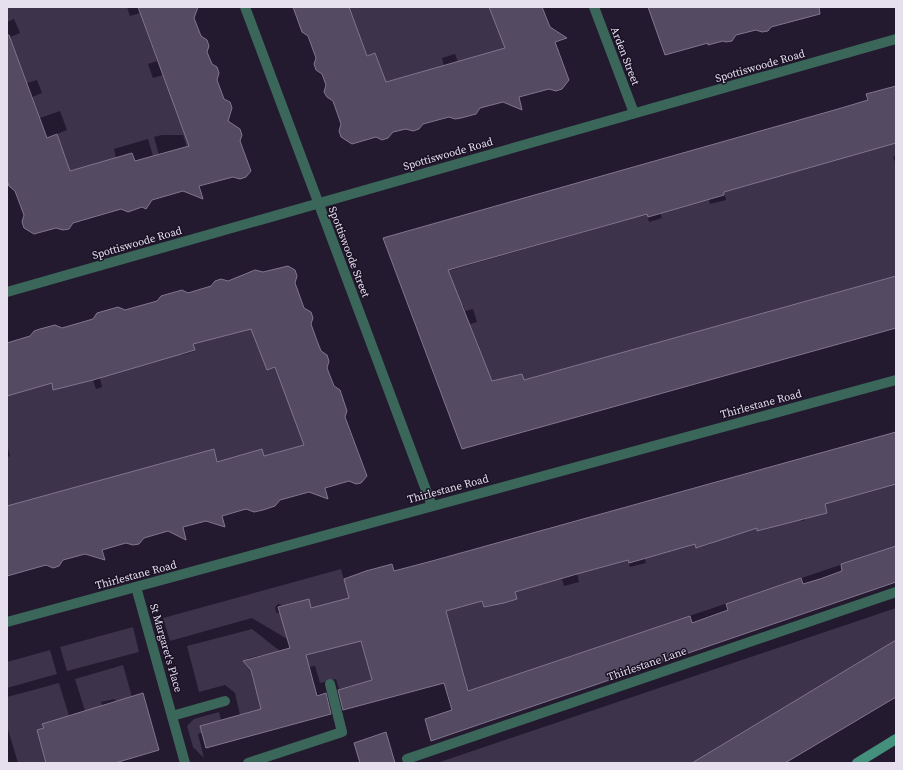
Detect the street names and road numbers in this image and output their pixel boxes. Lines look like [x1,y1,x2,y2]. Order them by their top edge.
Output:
street label: Arden Street [607,25,643,88]
street label: Spottiswoode Road [713,46,807,86]
street label: Spottiswoode Road [401,134,495,174]
street label: Spottiswoode Street [325,204,373,300]
street label: Spottiswoode Road [90,223,184,263]
street label: Thirlestane Road [719,386,804,422]
street label: Thirlestane Road [406,471,491,507]
street label: Thirlestane Road [94,557,179,593]
street label: St Margaret's Place [146,602,186,694]
street label: Thirlestane Lane [605,643,689,685]

